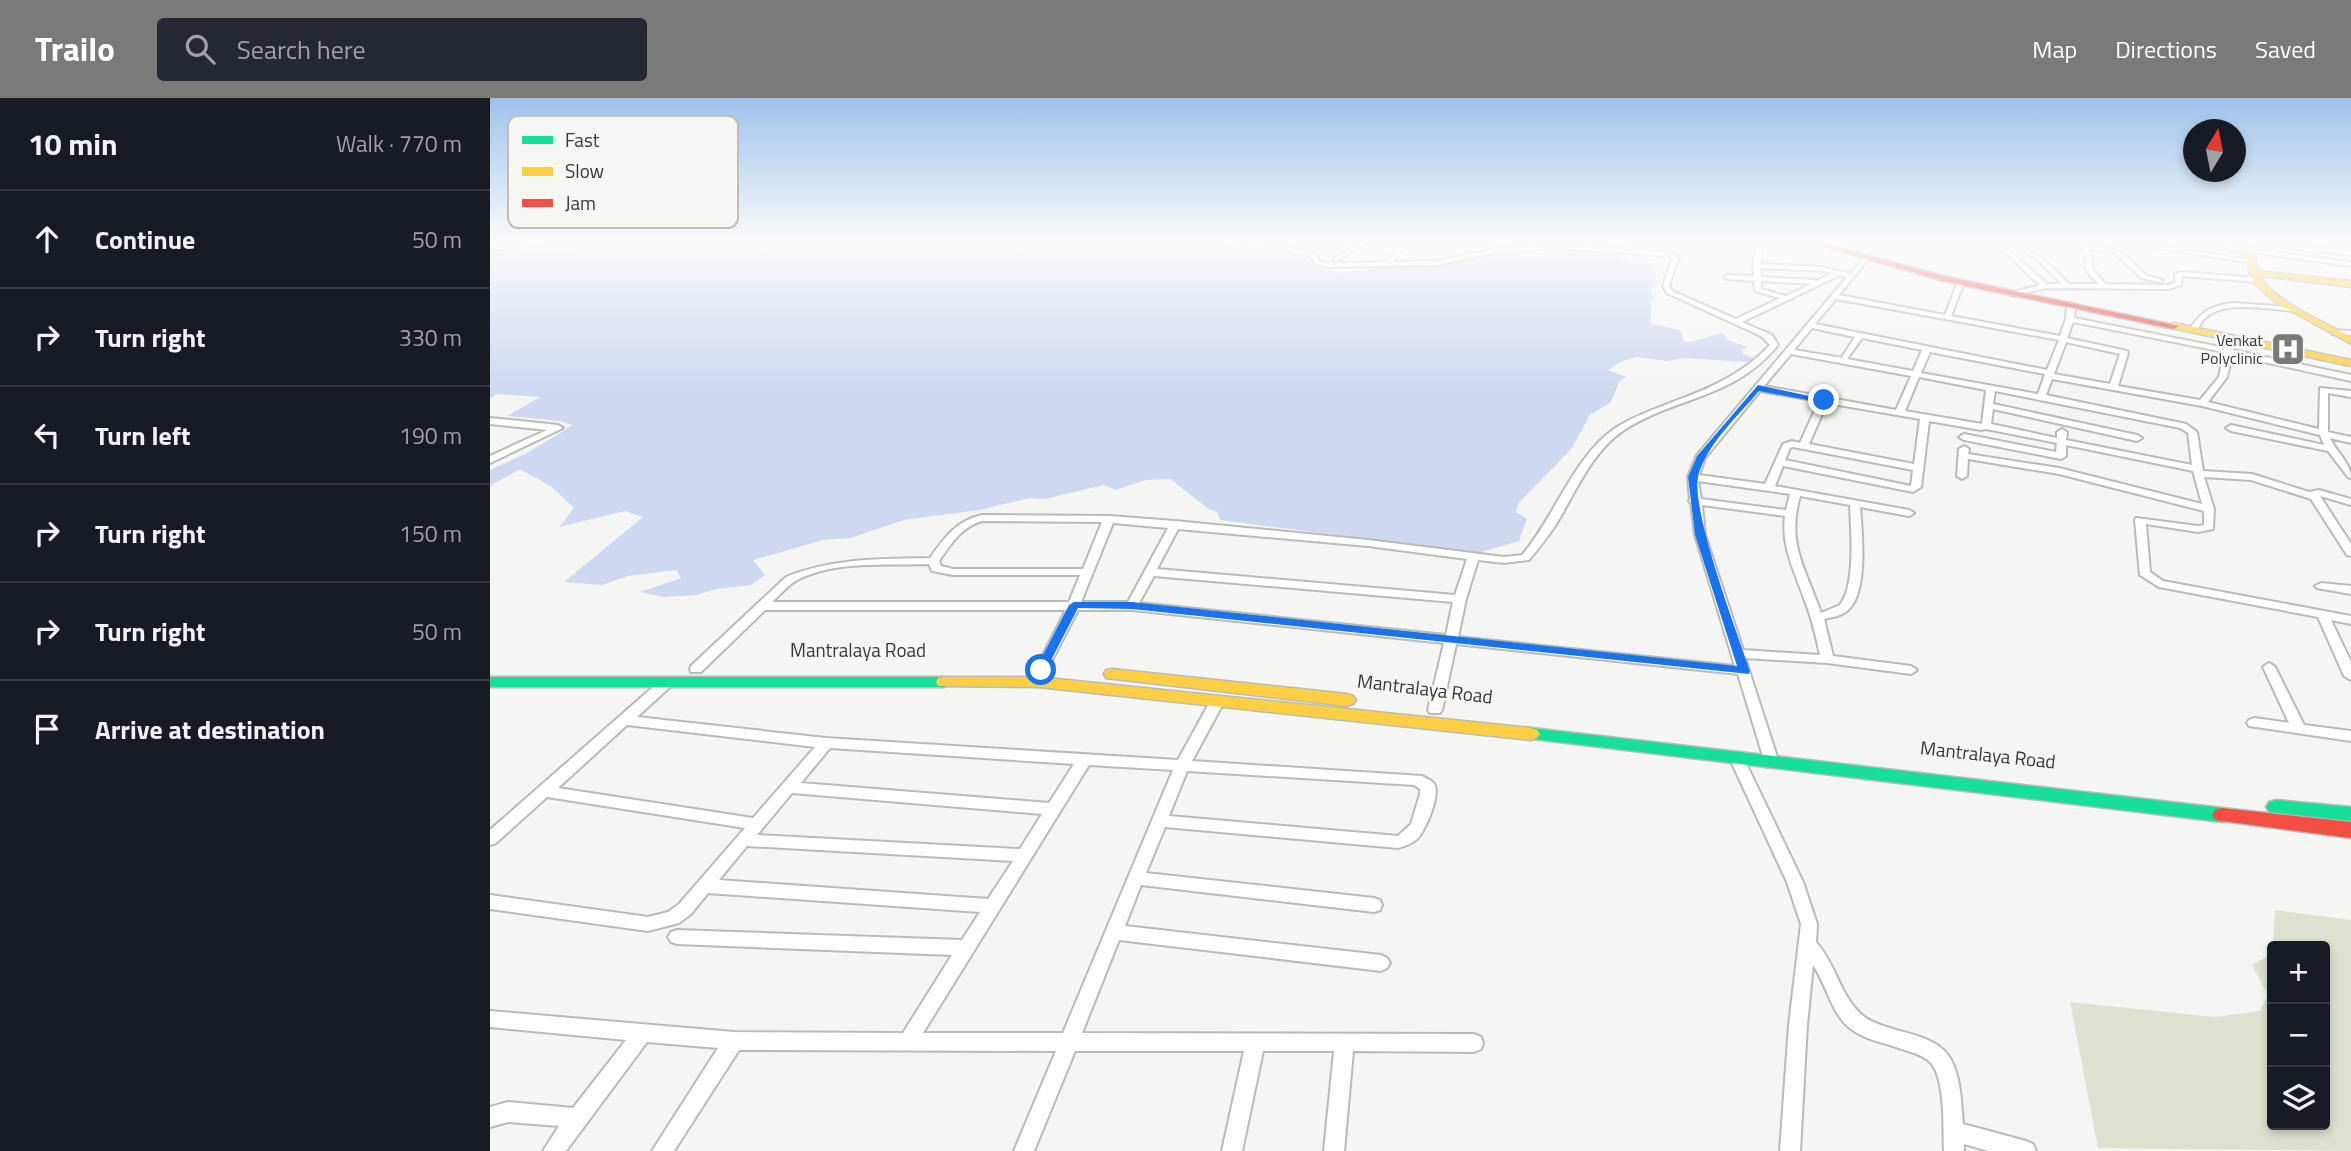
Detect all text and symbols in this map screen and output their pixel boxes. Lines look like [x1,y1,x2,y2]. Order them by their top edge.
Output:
search box [157,18,647,81]
text: Trailo [35,24,115,74]
icon: search [181,30,219,68]
text: Search here [237,30,366,69]
text: Map [2032,31,2077,67]
text: Directions [2115,31,2217,67]
text: Saved [2255,31,2316,67]
legend [508,116,738,228]
north arrow [2183,119,2246,182]
text: 10 min [28,121,118,167]
text: Fast [565,125,600,154]
text: Walk · 770 m [336,126,462,161]
text: Slow [565,156,604,185]
text: Jam [565,188,596,217]
icon: ahead [28,220,66,258]
text: Continue [95,220,195,259]
text: 50 m [412,222,462,257]
icon: right [28,318,66,356]
text: Turn right [95,318,206,357]
text: 330 m [399,320,462,355]
place label: Venkat Polyclinic [2201,328,2263,370]
hospital icon: Venkat Polyclinic [2269,330,2307,368]
route end [1808,384,1839,415]
icon: left [28,416,66,454]
text: Turn left [95,416,190,455]
text: 190 m [399,418,462,453]
icon: right [28,514,66,552]
text: Turn right [95,514,206,553]
text: 150 m [399,516,462,551]
icon: right [28,612,66,650]
text: Turn right [95,612,206,651]
text: 50 m [412,614,462,649]
street label: Mantralaya Road [790,635,926,664]
route start [1025,654,1056,685]
street label: Mantralaya Road [1356,665,1494,711]
icon: arrive [28,710,66,748]
text: Arrive at destination [95,710,325,749]
street label: Mantralaya Road [1919,732,2057,776]
map controls [2267,941,2330,1130]
button: + [2267,941,2330,1004]
button: − [2267,1004,2330,1067]
button: layers [2267,1067,2330,1130]

